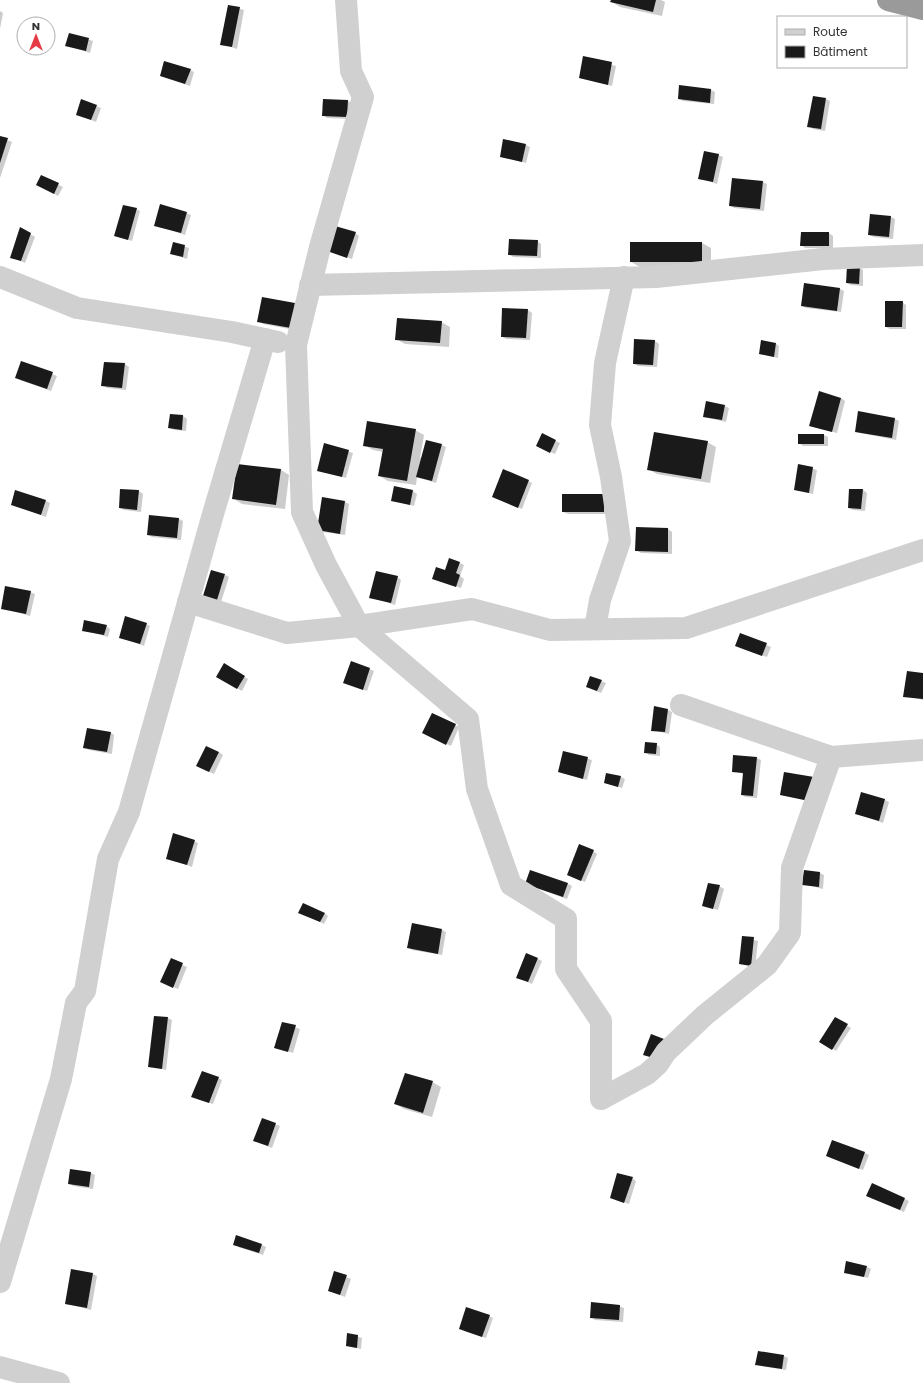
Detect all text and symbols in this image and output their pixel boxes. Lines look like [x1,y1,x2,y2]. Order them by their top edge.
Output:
north arrow [16,16,56,56]
legend [777,16,907,68]
text: N [32,18,40,34]
text: Route [813,23,847,40]
text: Bâtiment [813,43,868,60]

